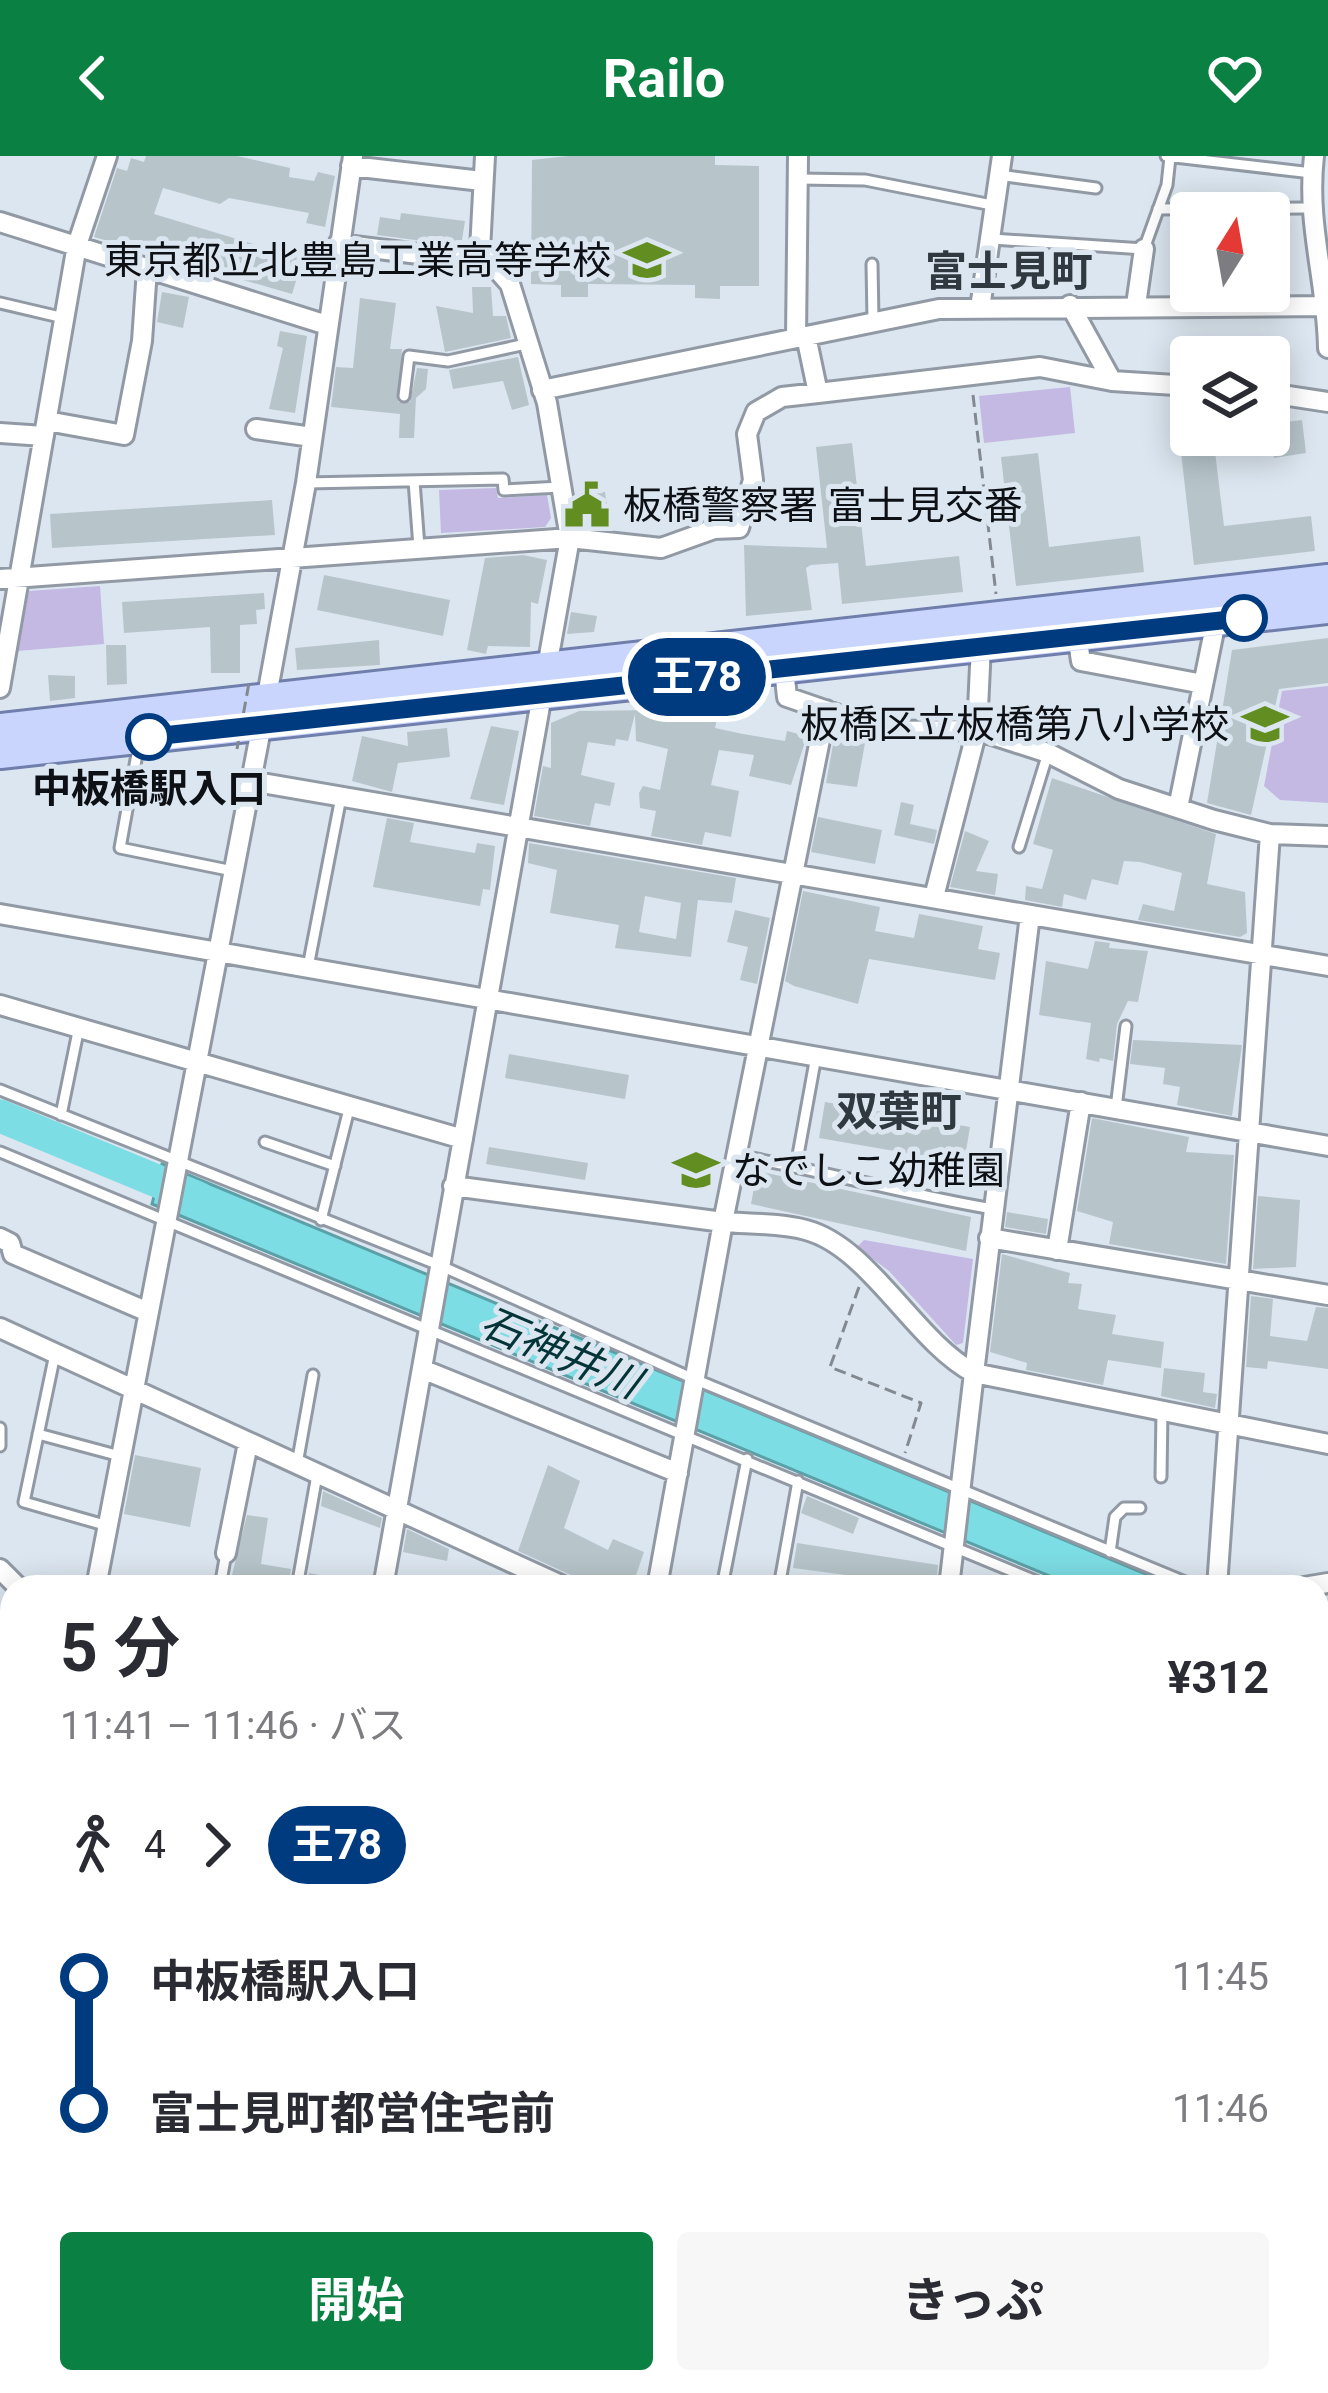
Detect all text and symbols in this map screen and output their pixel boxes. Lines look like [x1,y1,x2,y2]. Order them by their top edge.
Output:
icon: back [60,45,126,111]
icon: heart [1202,45,1268,111]
text: Railo [603,47,725,110]
north arrow [1170,192,1290,312]
map controls [1170,192,1290,456]
school or university icon: 東京都立北豊島工業高等学校 [622,235,672,285]
place label: 東京都立北豊島工業高等学校 [104,238,611,284]
district label: 富士見町 [925,247,1093,296]
button: layers [1170,336,1290,456]
public building icon: 板橋警察署 富士見交番 [562,480,612,530]
place label: 板橋警察署 富士見交番 [623,483,1023,529]
unlabelled marker [1222,596,1266,640]
line badge: 王78 [628,638,766,716]
text: 王78 [652,652,742,701]
school or university icon: 板橋区立板橋第八小学校 [1240,699,1290,749]
place label: 板橋区立板橋第八小学校 [800,702,1229,748]
marker: 中板橋駅入口 [127,715,171,759]
place label: 中板橋駅入口 [32,766,266,812]
district label: 双葉町 [836,1087,962,1136]
school or university icon: なでしこ幼稚園 [671,1145,721,1195]
place label: なでしこ幼稚園 [732,1148,1005,1194]
water label: 石神井川 [474,1297,651,1409]
text: 5 分 [60,1610,180,1687]
text: ¥312 [1167,1651,1269,1704]
text: 11:41 – 11:46 · バス [60,1703,407,1749]
icon: walk [60,1812,126,1878]
icon: forward [184,1812,250,1878]
text: 王78 [292,1820,382,1869]
text: 4 [144,1822,166,1868]
text: 11:45 [1172,1954,1269,2000]
text: 中板橋駅入口 [150,1955,420,2008]
text: 11:46 [1172,2086,1269,2132]
text: 富士見町都営住宅前 [150,2087,555,2140]
button: 開始 [60,2232,653,2370]
button: きっぷ [677,2232,1269,2370]

